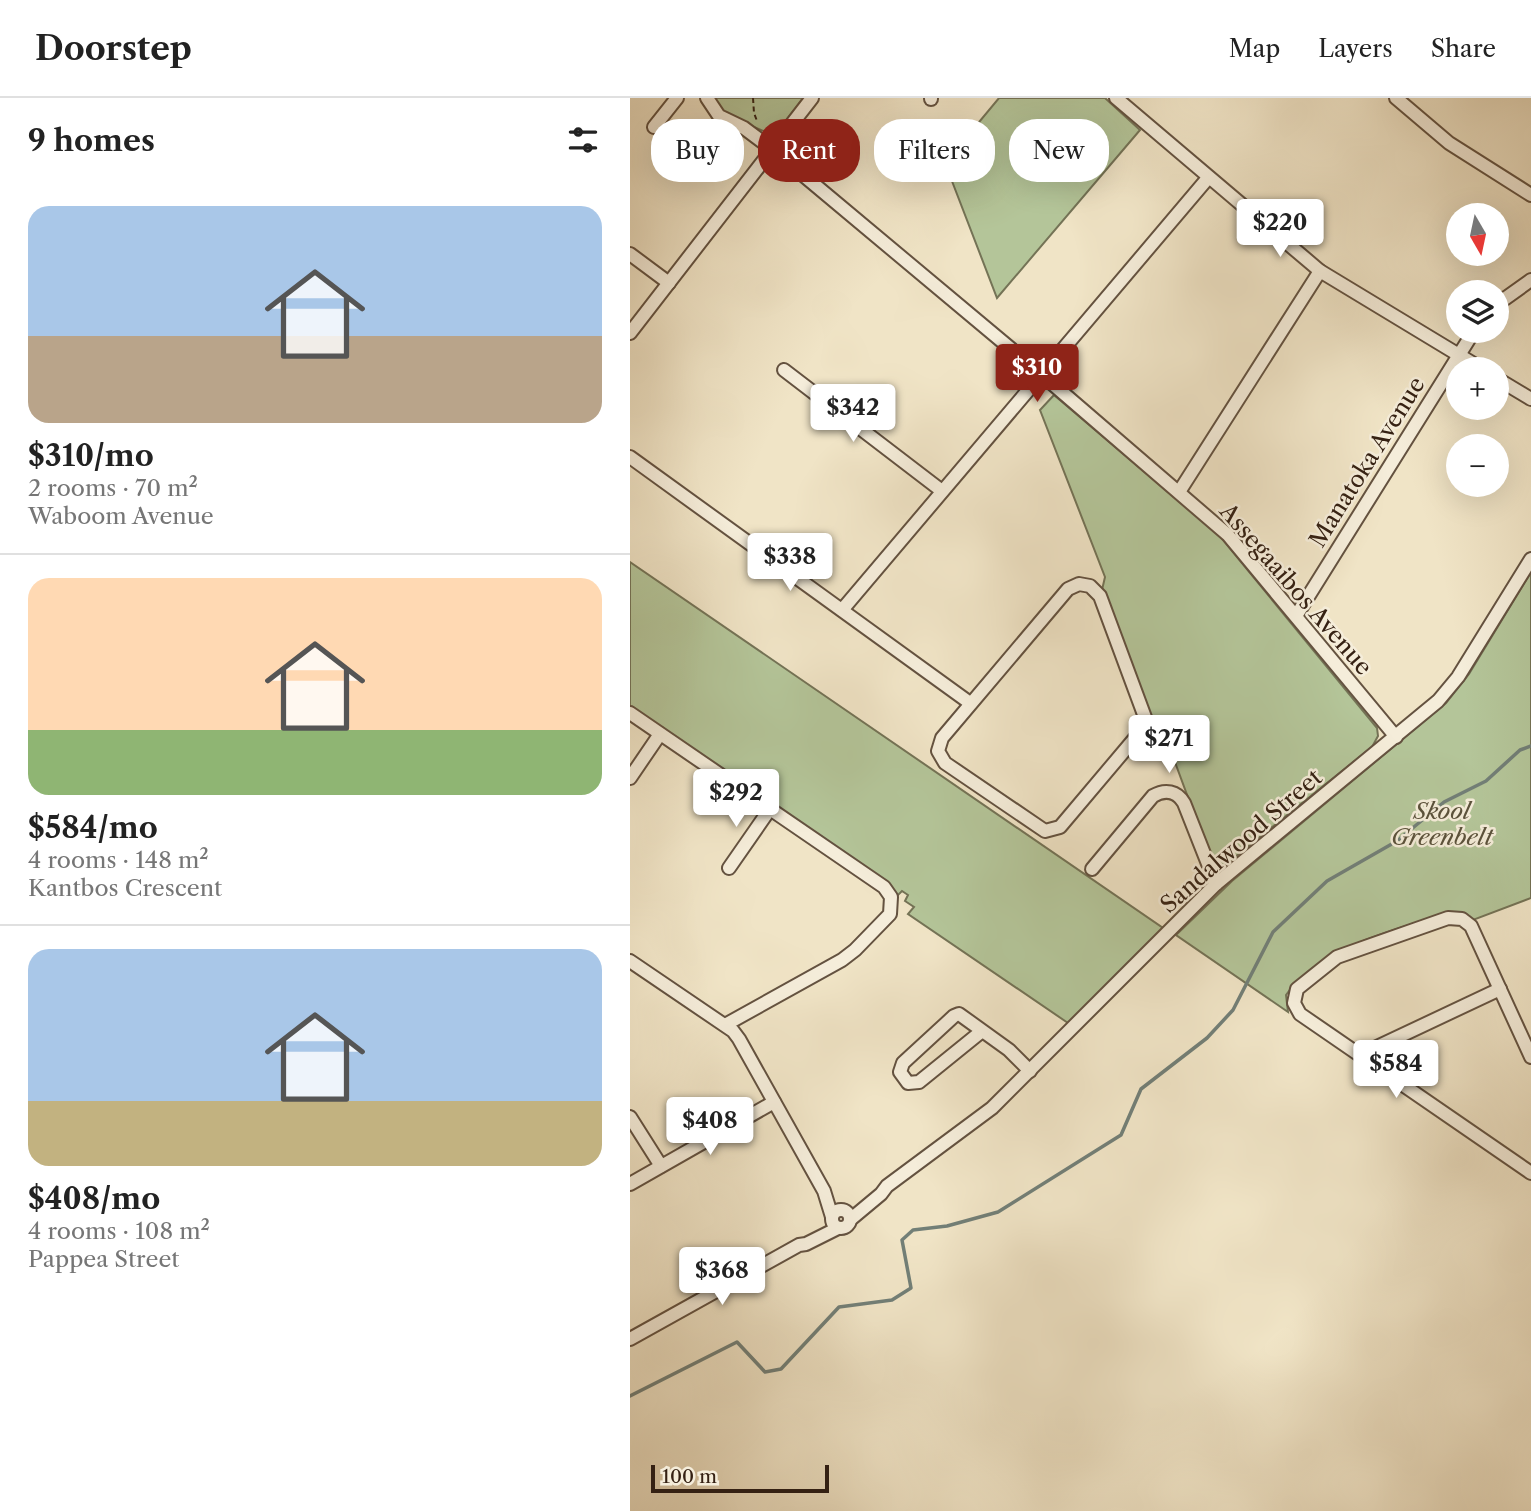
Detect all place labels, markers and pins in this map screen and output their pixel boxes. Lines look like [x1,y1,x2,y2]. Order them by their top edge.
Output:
pin: $220 [1239,200,1321,259]
pin: $310 [996,344,1078,404]
pin: $342 [812,384,894,444]
pin: $338 [749,533,831,593]
pin: $271 [1128,716,1210,775]
pin: $292 [695,770,777,829]
pin: $584 [1355,1040,1437,1100]
pin: $408 [669,1098,751,1157]
pin: $368 [681,1248,763,1307]

